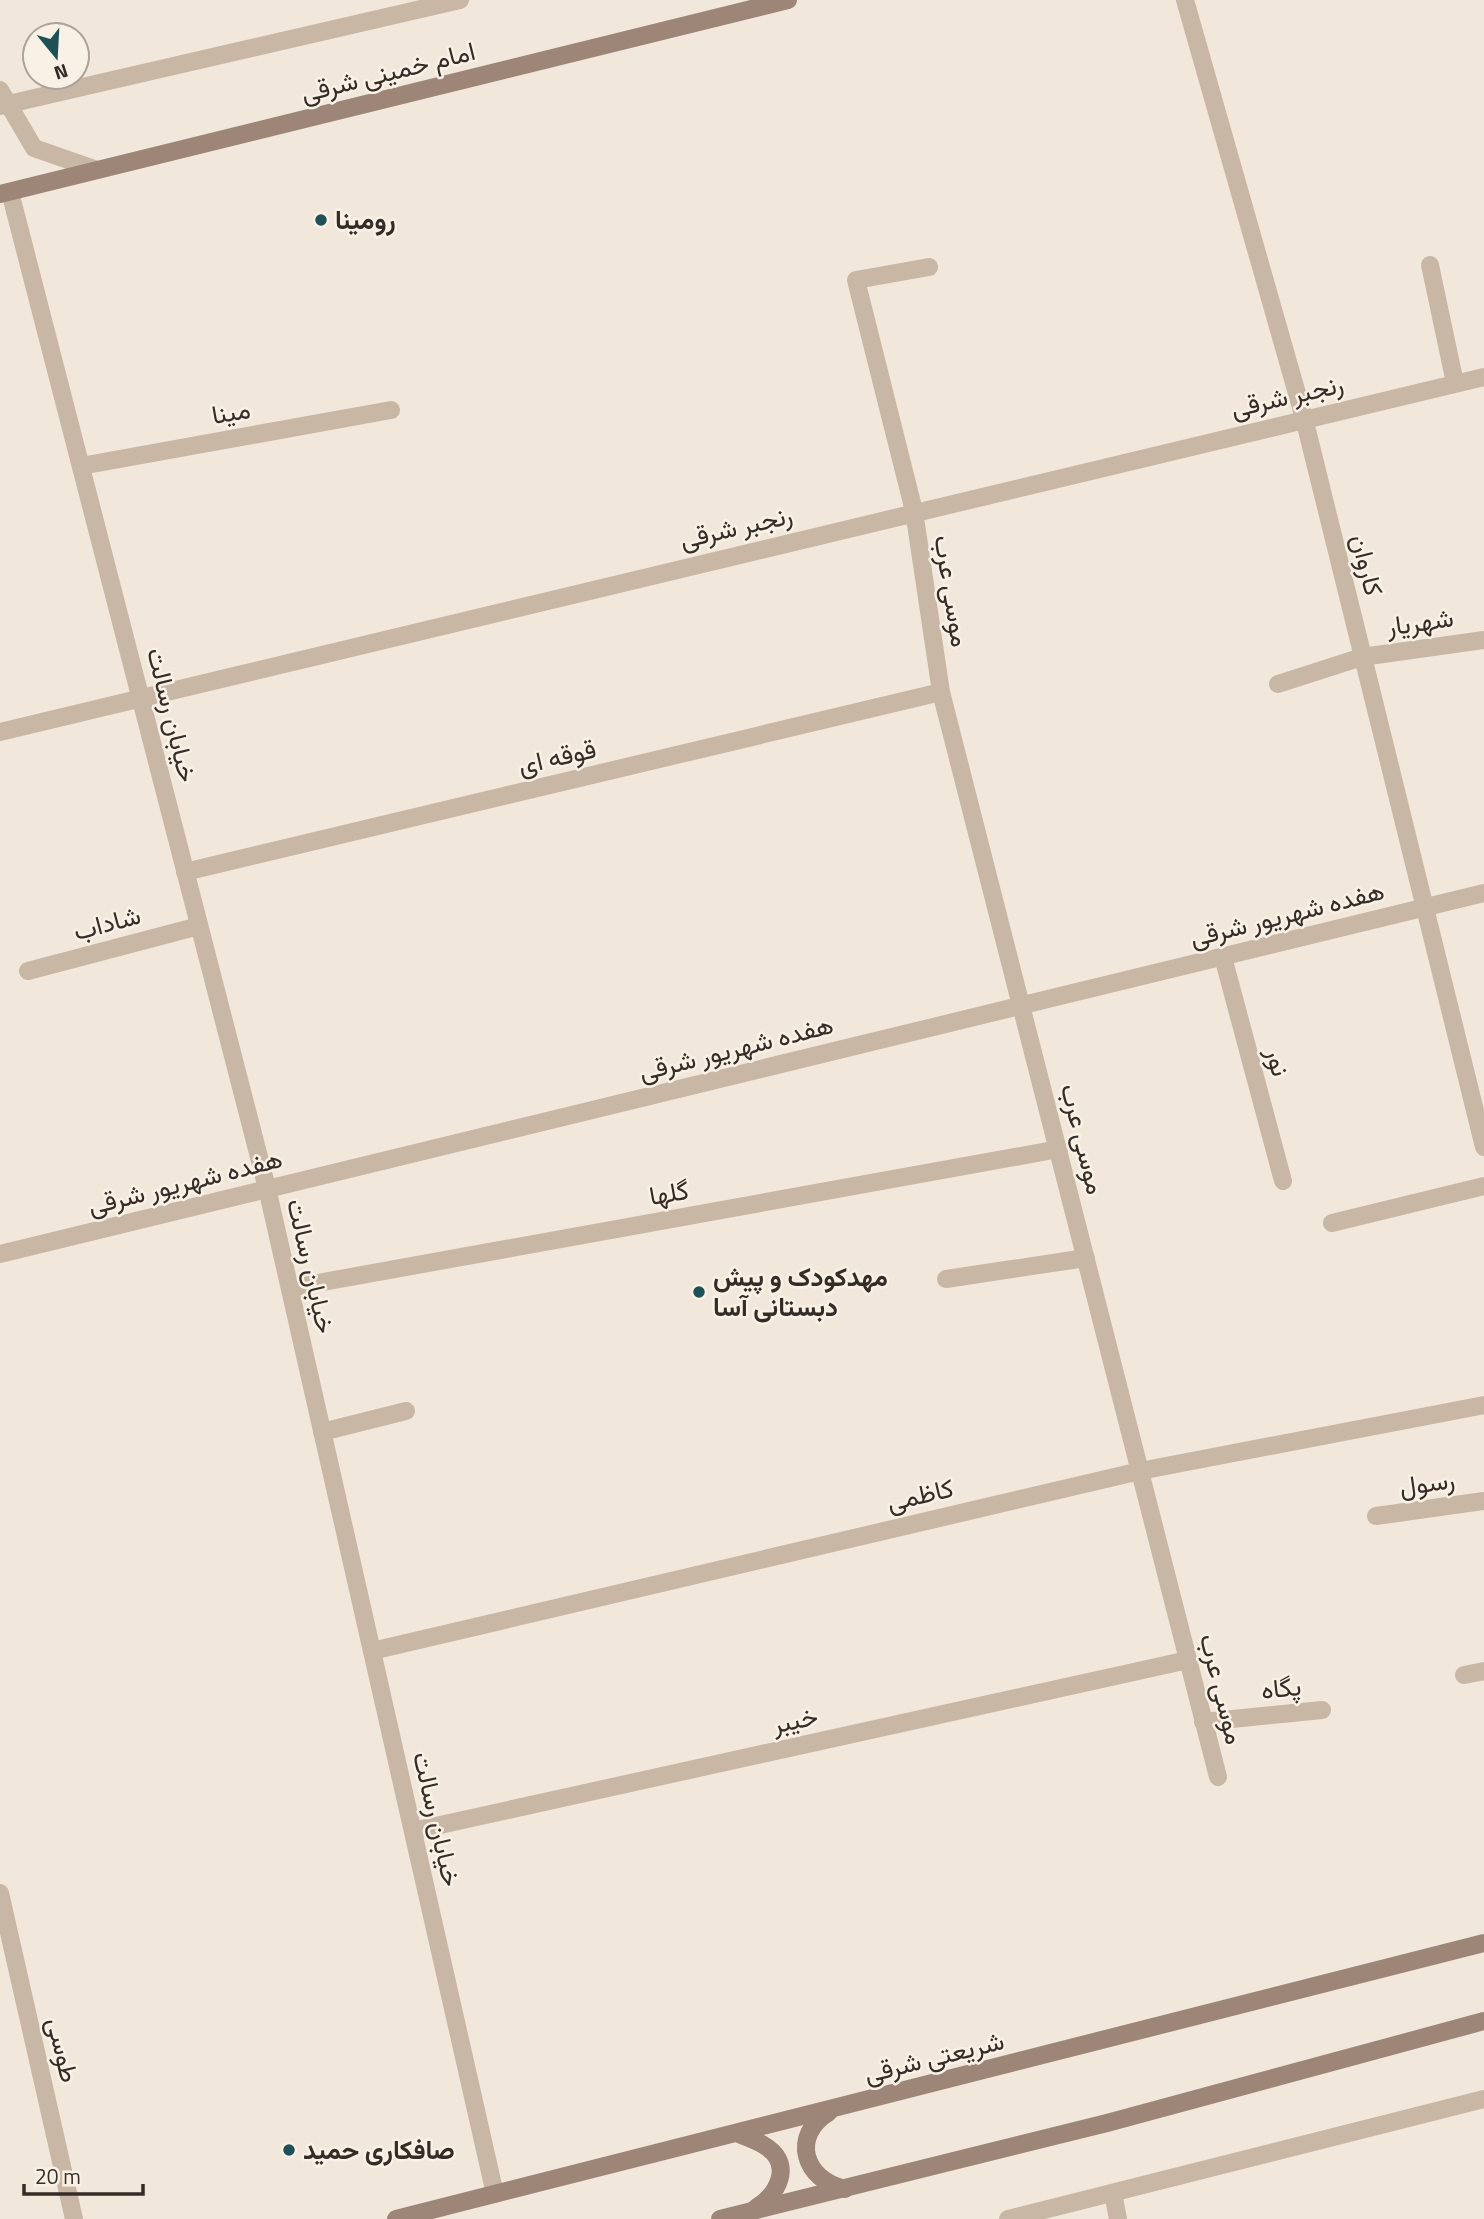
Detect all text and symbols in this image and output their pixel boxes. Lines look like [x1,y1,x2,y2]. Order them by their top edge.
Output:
north arrow [21,21,91,91]
street label: امام خمینی شرقی [297,31,479,112]
text: N [51,57,72,88]
place label: رومینا [335,200,396,239]
marker: رومینا [313,212,329,228]
street label: رنجبر شرقی [1227,364,1347,427]
street label: مینا [208,389,253,434]
street label: رنجبر شرقی [676,495,796,558]
street label: کاروان [1341,530,1394,600]
street label: موسی عرب [924,532,981,650]
street label: شهریار [1383,598,1456,646]
street label: خیابان رسالت [137,644,208,786]
street label: قوقه ای [514,729,600,784]
street label: هفده شهریور شرقی [1185,870,1388,957]
street label: شاداب [69,895,145,950]
street label: هفده شهریور شرقی [634,1004,837,1091]
street label: نور [1256,1042,1301,1080]
street label: موسی عرب [1051,1079,1116,1198]
street label: هفده شهریور شرقی [83,1138,286,1225]
street label: گلها [646,1170,692,1215]
street label: خیابان رسالت [277,1195,346,1337]
place label: مهدکودک و پیش دبستانی آسا [713,1257,888,1326]
marker: مهدکودک و پیش دبستانی آسا [691,1284,707,1300]
street label: رسول [1397,1459,1457,1506]
street label: کاظمی [883,1468,957,1521]
street label: موسی عرب [1190,1629,1255,1748]
street label: پگاه [1259,1666,1303,1709]
street label: خیبر [767,1696,821,1744]
street label: خیابان رسالت [403,1748,472,1890]
street label: طوسی [37,2013,90,2086]
street label: شریعتی شرقی [860,2020,1008,2093]
place label: صافکاری حمید [303,2130,455,2169]
marker: صافکاری حمید [281,2142,297,2158]
scale bar [24,2152,144,2196]
text: 20 m [35,2160,81,2192]

